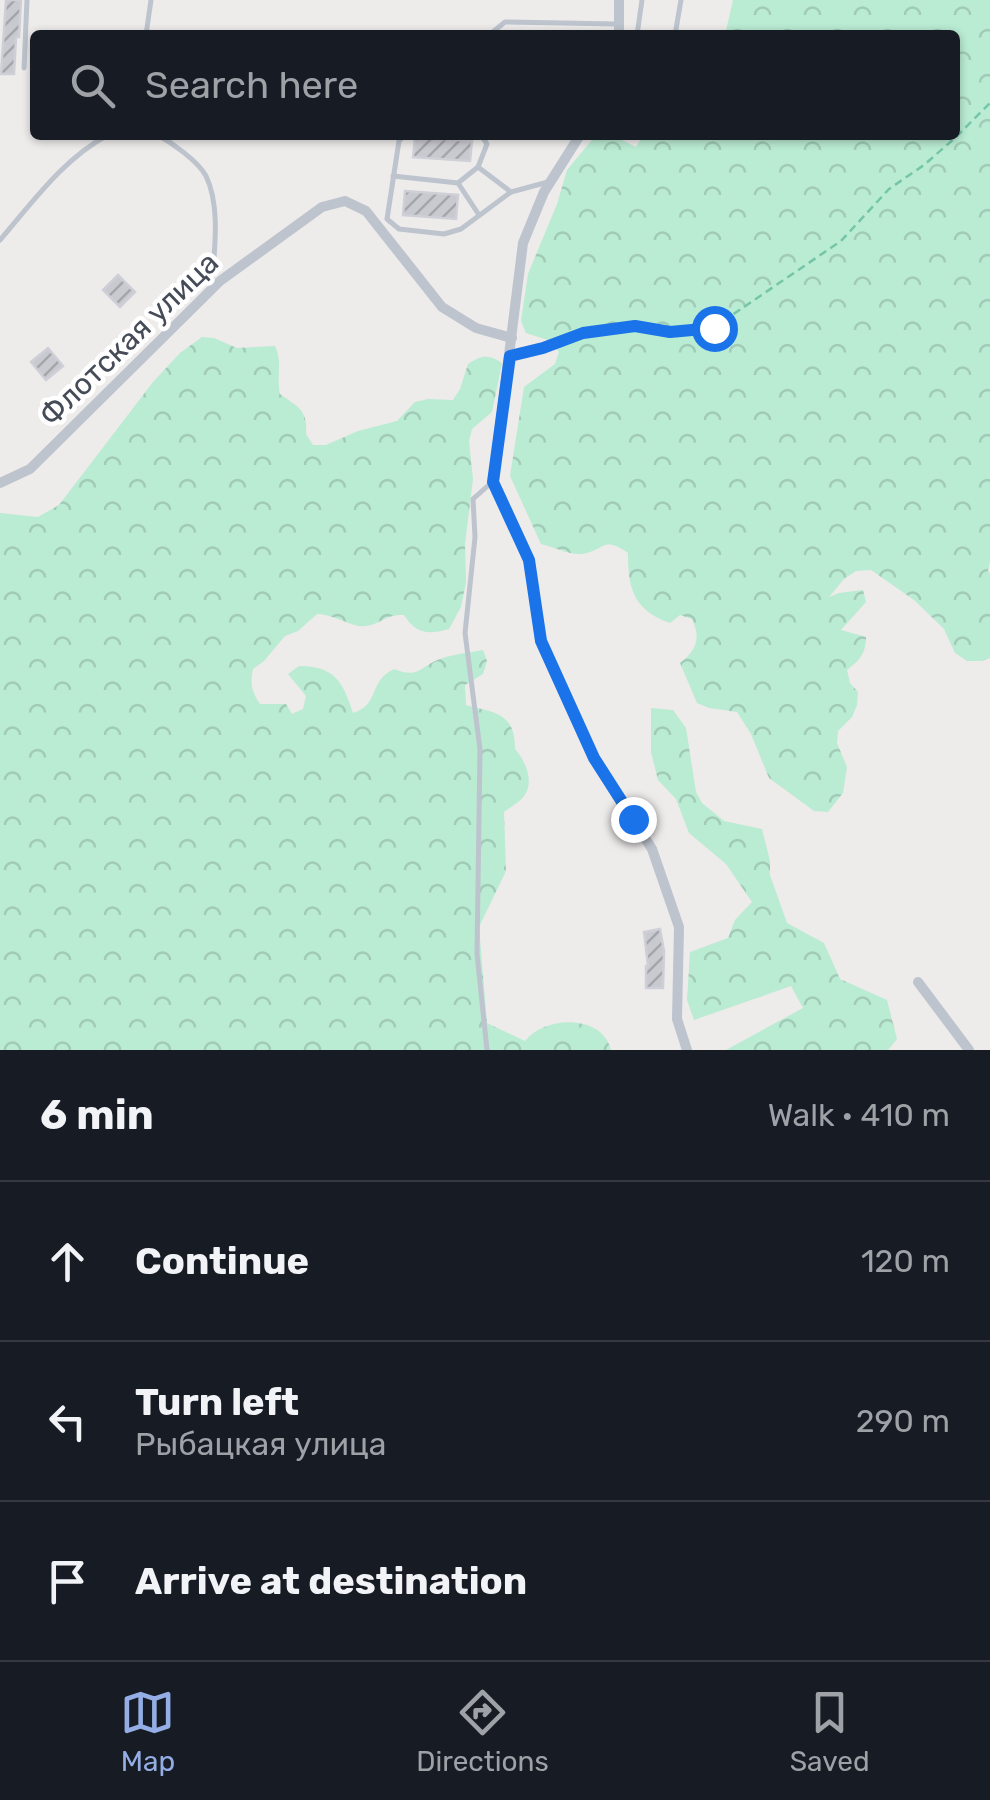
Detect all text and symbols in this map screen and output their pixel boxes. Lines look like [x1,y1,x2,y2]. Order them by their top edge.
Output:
search box [30,30,960,140]
icon: search [65,58,120,113]
text: Search here [145,62,358,108]
street label: Флотская улица [32,244,226,434]
route start [692,306,738,352]
route end [611,797,657,843]
text: 6 min [40,1090,154,1140]
text: Walk · 410 m [768,1096,950,1134]
icon: ahead [40,1234,95,1289]
text: Continue [135,1238,309,1284]
text: 120 m [861,1242,950,1280]
text: Turn left [135,1379,299,1425]
icon: left [40,1394,95,1449]
text: 290 m [856,1402,950,1440]
text: Рыбацкая улица [135,1425,386,1463]
icon: arrive [40,1554,95,1609]
text: Arrive at destination [135,1558,527,1604]
tab: Map [120,1685,175,1778]
tab: Directions [416,1685,549,1778]
tab: Saved [790,1685,870,1778]

